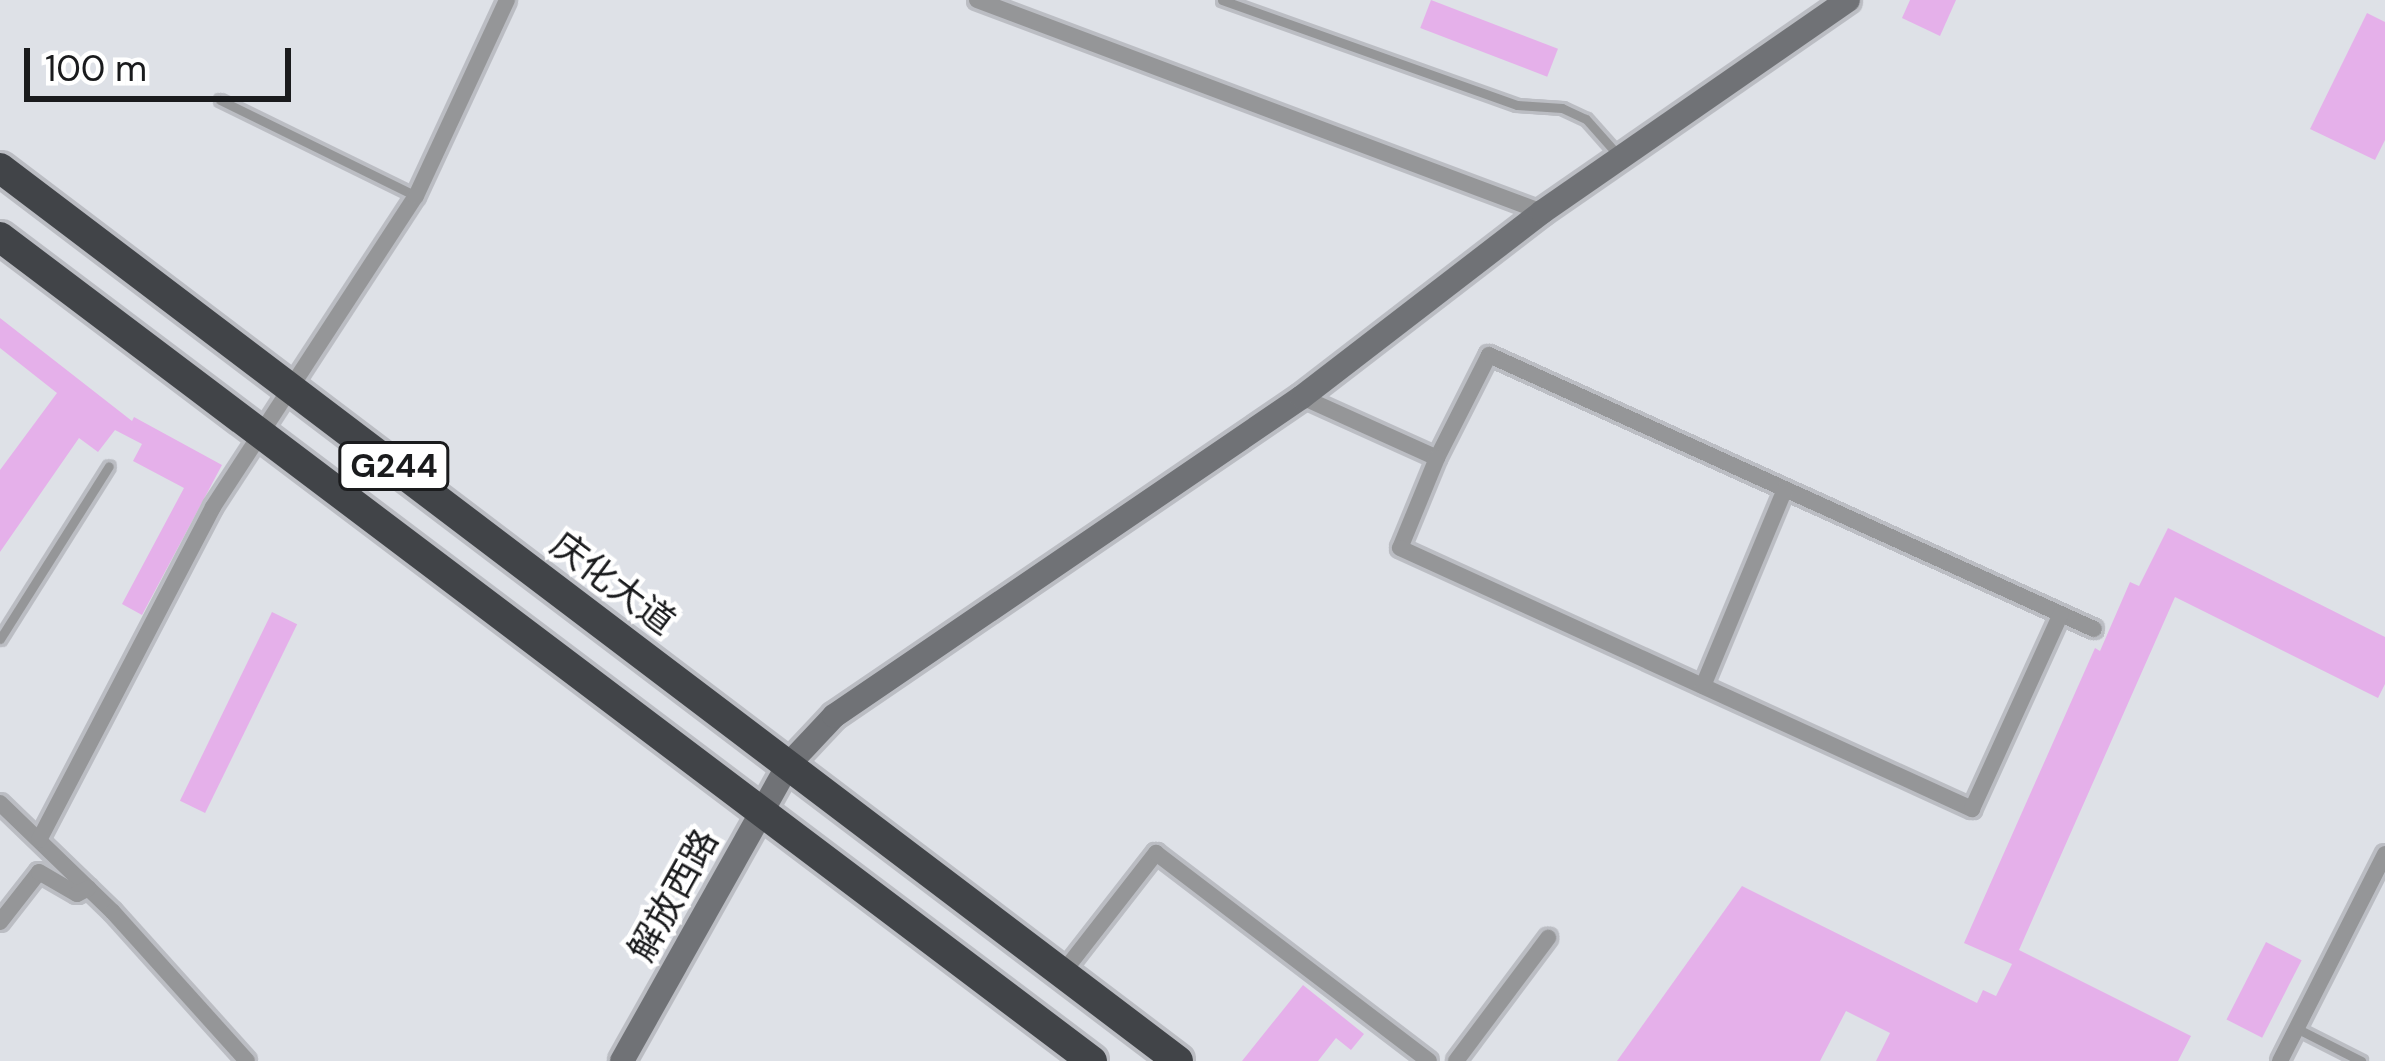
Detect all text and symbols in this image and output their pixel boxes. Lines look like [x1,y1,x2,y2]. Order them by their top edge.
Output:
scale bar [30,24,297,98]
text: 100 m [45,45,147,92]
road number: G244 [337,439,451,493]
street label: 庆化大道 [542,522,684,644]
street label: 解放西路 [619,822,727,968]

